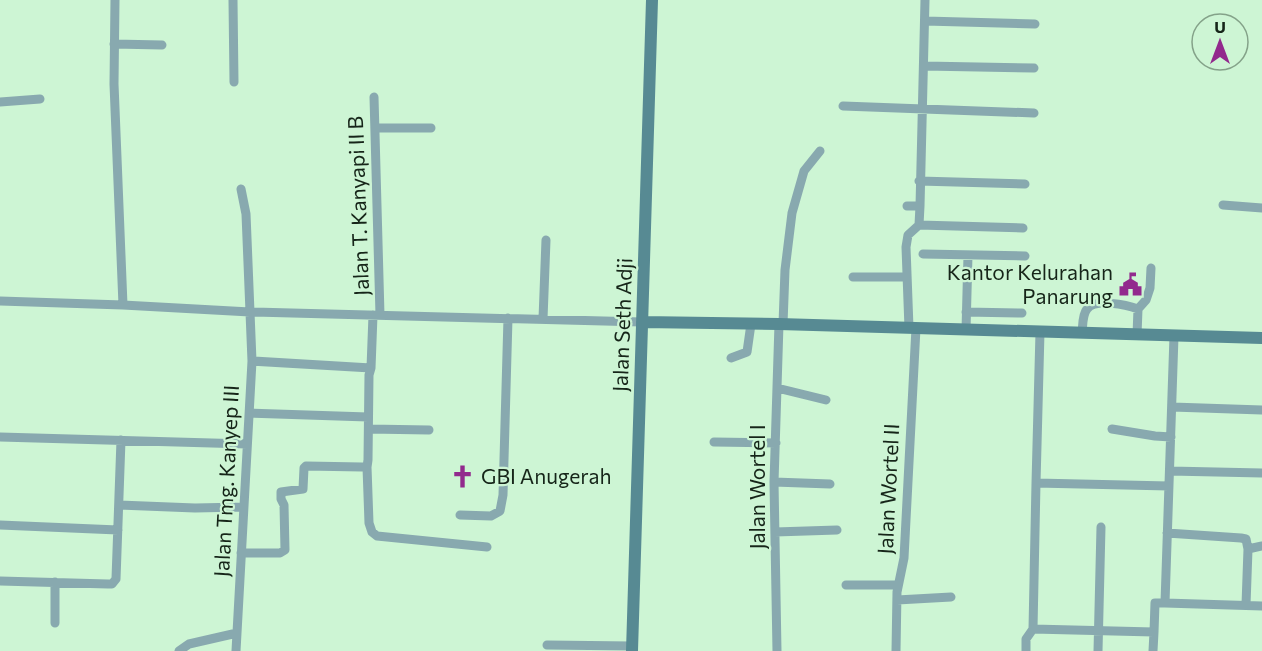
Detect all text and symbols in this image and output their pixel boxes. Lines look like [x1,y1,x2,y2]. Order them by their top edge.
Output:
north arrow [1190,12,1250,72]
text: U [1214,17,1226,36]
street label: Jalan T. Kanyapi II B [342,116,373,296]
street label: Jalan Seth Adji [607,257,636,392]
place label: Kantor Kelurahan Panarung [947,259,1113,308]
public building icon: Kantor Kelurahan Panarung [1118,272,1144,298]
street label: Jalan Tmg. Kanyep III [208,384,243,578]
street label: Jalan Wortel II [872,423,903,555]
street label: Jalan Wortel I [744,424,769,550]
place label: GBI Anugerah [481,463,612,488]
church icon: GBI Anugerah [450,464,476,490]

